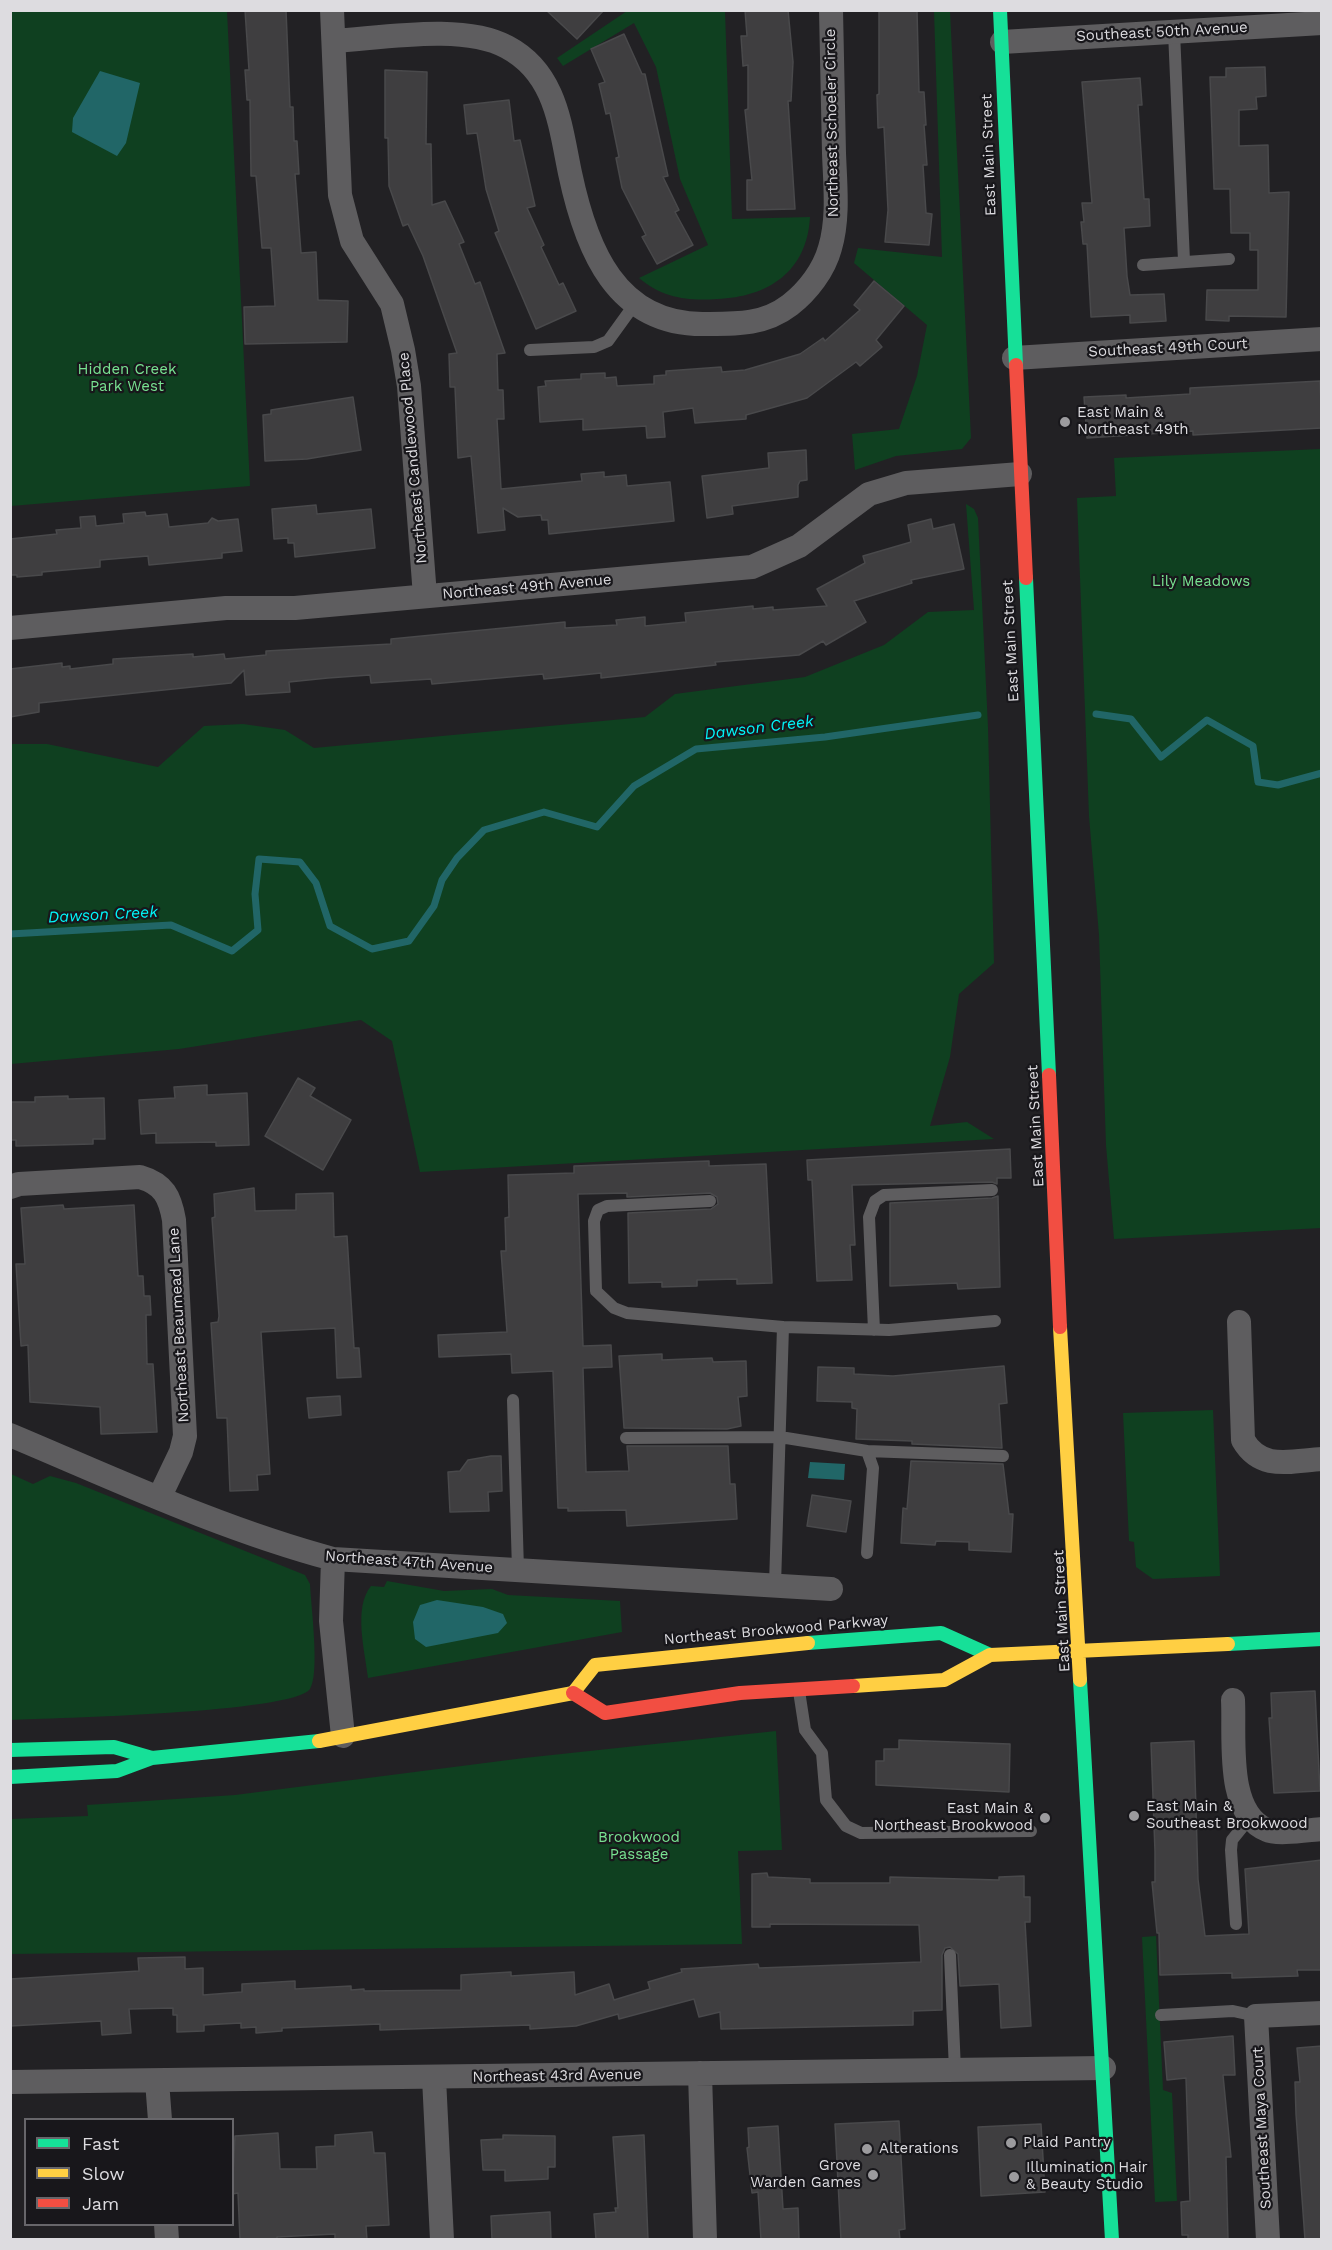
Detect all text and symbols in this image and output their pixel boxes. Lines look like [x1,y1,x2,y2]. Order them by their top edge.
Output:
street label: Southeast 50th Avenue [1076,19,1248,45]
street label: Northeast Schoeler Circle [821,28,843,218]
street label: East Main Street [978,94,1000,216]
street label: Southeast 49th Court [1088,335,1248,361]
street label: Northeast Candlewood Place [395,352,431,564]
park label: Hidden Creek Park West [78,361,176,396]
place label: East Main & Northeast 49th [1077,404,1189,439]
marker: East Main & Northeast 49th [1058,415,1072,429]
street label: Northeast 49th Avenue [442,571,612,603]
park label: Lily Meadows [1152,573,1250,591]
street label: East Main Street [999,580,1023,702]
water label: Dawson Creek [703,712,815,744]
water label: Dawson Creek [48,903,158,927]
street label: East Main Street [1024,1065,1048,1187]
street label: Northeast Beaumead Lane [165,1227,193,1423]
street label: Northeast 47th Avenue [325,1547,493,1577]
street label: East Main Street [1050,1550,1074,1672]
street label: Northeast Brookwood Parkway [663,1611,889,1649]
place label: East Main & Southeast Brookwood [1146,1798,1308,1833]
place label: East Main & Northeast Brookwood [874,1800,1033,1835]
marker: East Main & Southeast Brookwood [1127,1809,1141,1823]
marker: East Main & Northeast Brookwood [1038,1811,1052,1825]
park label: Brookwood Passage [598,1829,680,1864]
street label: Southeast Maya Court [1249,2046,1275,2210]
street label: Northeast 43rd Avenue [472,2066,642,2086]
legend [24,2118,234,2226]
text: Fast [82,2133,119,2154]
place label: Plaid Pantry [1023,2134,1111,2152]
marker: Plaid Pantry [1004,2136,1018,2150]
place label: Alterations [879,2140,959,2158]
marker: Alterations [860,2142,874,2156]
place label: Grove Warden Games [750,2157,861,2192]
place label: Illumination Hair & Beauty Studio [1026,2159,1148,2194]
text: Slow [82,2163,125,2184]
marker: Grove Warden Games [866,2168,880,2182]
marker: Illumination Hair & Beauty Studio [1007,2170,1021,2184]
text: Jam [82,2193,119,2214]

